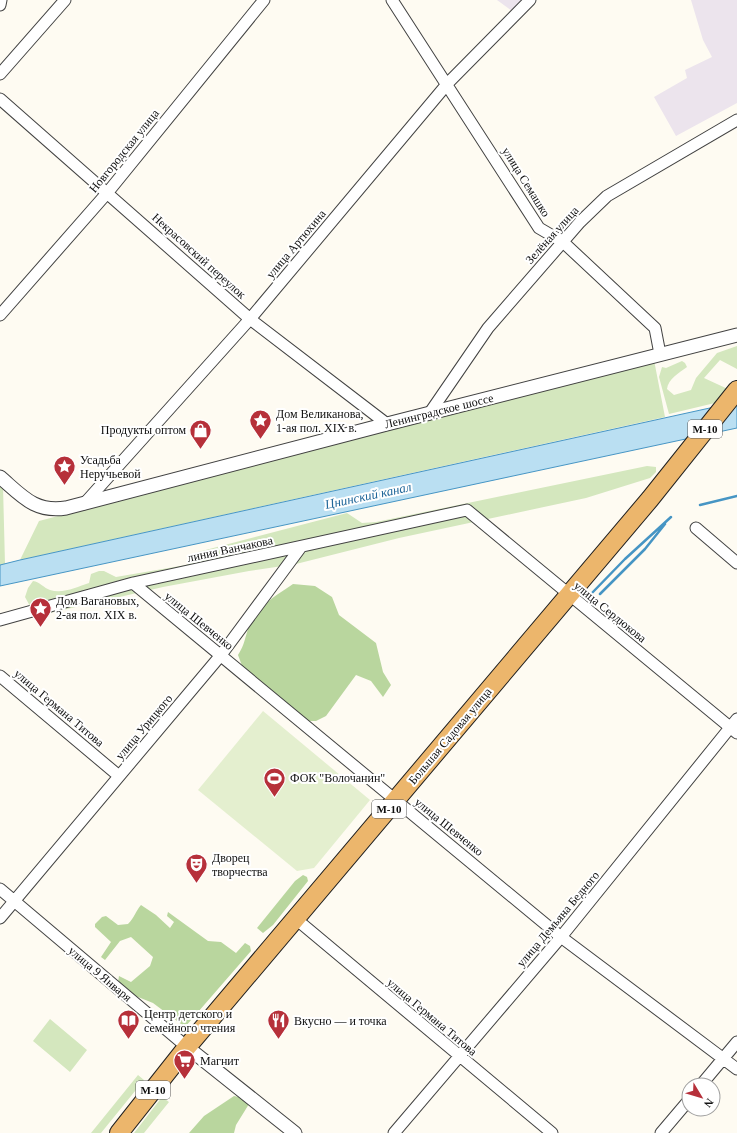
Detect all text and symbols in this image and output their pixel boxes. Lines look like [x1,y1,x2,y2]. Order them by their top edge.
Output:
street label: Новгородская улица [86,106,162,195]
street label: улица Семашко [499,145,553,219]
street label: Зелёная улица [523,203,582,267]
street label: улица Артюхина [263,206,329,281]
street label: Некрасовский переулок [149,210,249,302]
street label: Ленинградское шоссе [383,391,495,431]
place label: Дом Великанова, 1-ая пол. XIX в. [276,407,364,435]
place icon: Дом Великанова, 1-ая пол. XIX в. [248,408,274,441]
shop icon: Продукты оптом [188,417,214,450]
road number: М-10 [688,420,722,438]
place label: Продукты оптом [101,423,186,437]
place label: Усадьба Неручьевой [80,453,141,481]
place icon: Усадьба Неручьевой [52,454,78,487]
water label: Цнинский канал [323,479,413,512]
street label: линия Ванчакова [186,533,275,565]
street label: улица Сердюкова [571,579,650,646]
street label: улица Шевченко [162,589,236,653]
place label: Дом Вагановых, 2-ая пол. XIX в. [56,594,139,622]
place icon: Дом Вагановых, 2-ая пол. XIX в. [27,595,53,628]
street label: улица Германа Титова [11,666,107,750]
street label: Большая Садовая улица [406,684,495,787]
street label: улица Урицкого [113,692,175,762]
sports icon: ФОК "Волочанин" [261,765,287,798]
place label: ФОК "Волочанин" [290,771,385,785]
street label: улица Шевченко [412,795,486,859]
road number: М-10 [372,800,406,818]
place label: Дворец творчества [212,851,268,879]
theatre icon: Дворец творчества [184,852,210,885]
street label: улица Демьяна Бедного [514,868,602,970]
street label: улица 9 Января [65,943,135,1005]
street label: улица Германа Титова [384,975,480,1059]
place label: Центр детского и семейного чтения [144,1007,236,1035]
library icon: Центр детского и семейного чтения [116,1008,142,1041]
restaurant icon: Вкусно — и точка [265,1008,291,1041]
place label: Вкусно — и точка [294,1014,387,1028]
supermarket icon: Магнит [171,1048,197,1081]
place label: Магнит [200,1054,240,1068]
north arrow [681,1077,721,1117]
road number: М-10 [136,1081,170,1099]
text: N [702,1096,716,1110]

